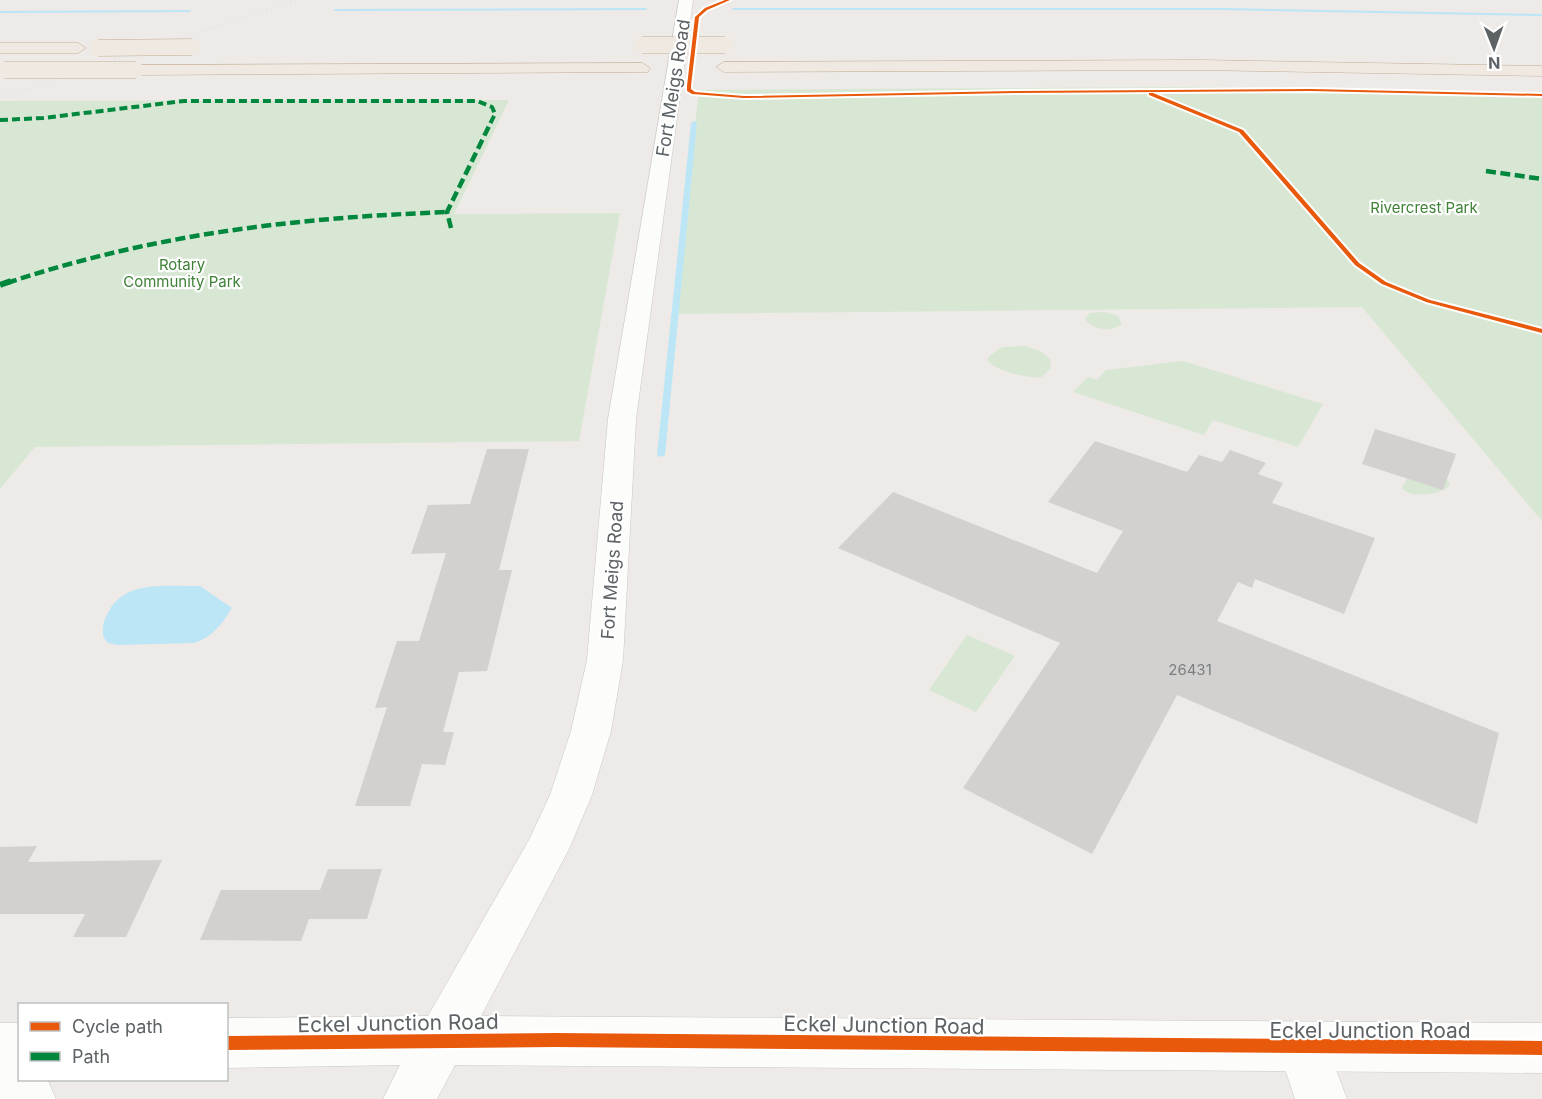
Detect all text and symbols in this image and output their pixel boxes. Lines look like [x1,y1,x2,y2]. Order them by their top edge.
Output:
street label: Fort Meigs Road [652,18,694,158]
north arrow [1464,18,1524,78]
text: N [1488,53,1501,73]
park label: Rivercrest Park [1370,198,1478,217]
park label: Rotary Community Park [123,255,242,291]
street label: Fort Meigs Road [597,500,627,640]
house number: 26431 [1168,660,1212,679]
legend [18,1003,228,1081]
street label: Eckel Junction Road [297,1009,499,1037]
street label: Eckel Junction Road [783,1011,985,1039]
text: Cycle path [72,1016,163,1037]
street label: Eckel Junction Road [1269,1018,1471,1043]
text: Path [72,1046,110,1067]

